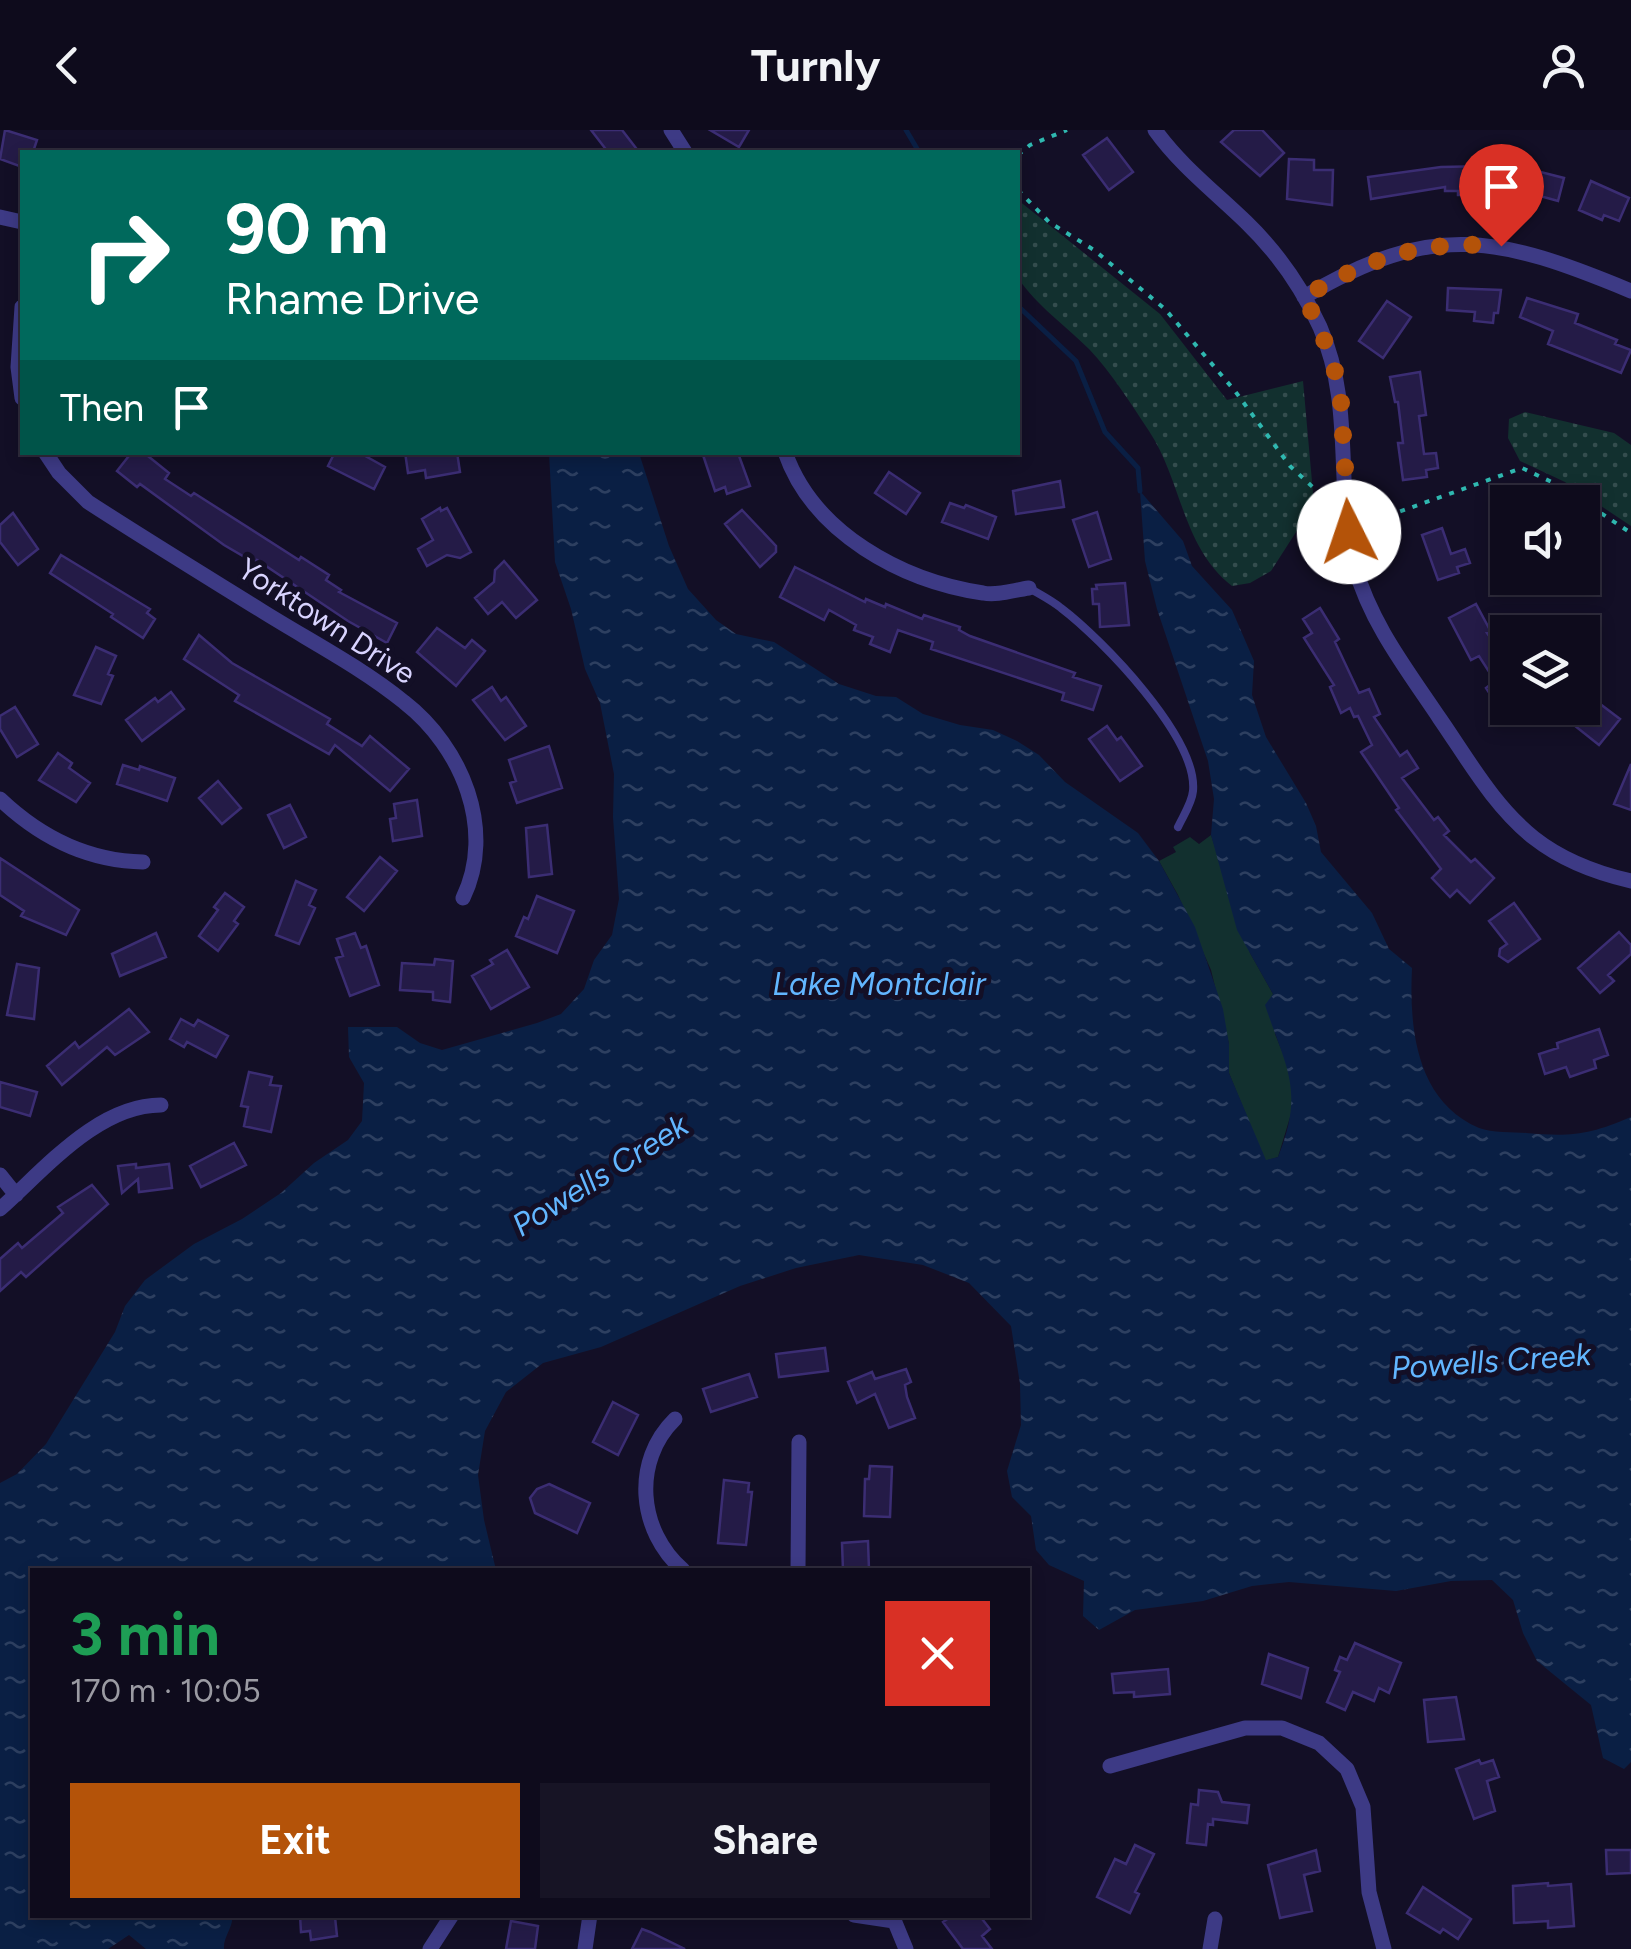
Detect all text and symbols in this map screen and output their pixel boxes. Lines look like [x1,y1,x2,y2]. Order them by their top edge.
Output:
icon: back [40,38,95,93]
text: Turnly [751,38,880,92]
icon: person [1536,38,1591,93]
pin [1459,144,1544,247]
icon: arrive [1474,159,1529,214]
text: 90 m [225,186,389,271]
icon: right [60,190,190,320]
text: Rhame Drive [225,271,479,325]
icon: arrive [164,380,219,435]
text: Then [60,385,144,431]
position arrow [1297,480,1401,584]
map controls [1490,485,1600,725]
button: sound [1490,485,1600,595]
street label: Yorktown Drive [231,550,423,692]
button: layers [1490,615,1600,725]
water label: Lake Montclair [772,965,987,1003]
water label: Powells Creek [505,1105,696,1244]
water label: Powells Creek [1390,1335,1594,1387]
text: 3 min [70,1598,220,1670]
button: close [885,1601,990,1706]
text: 170 m · 10:05 [70,1672,261,1710]
button: Exit [70,1783,520,1898]
button: Share [540,1783,990,1898]

